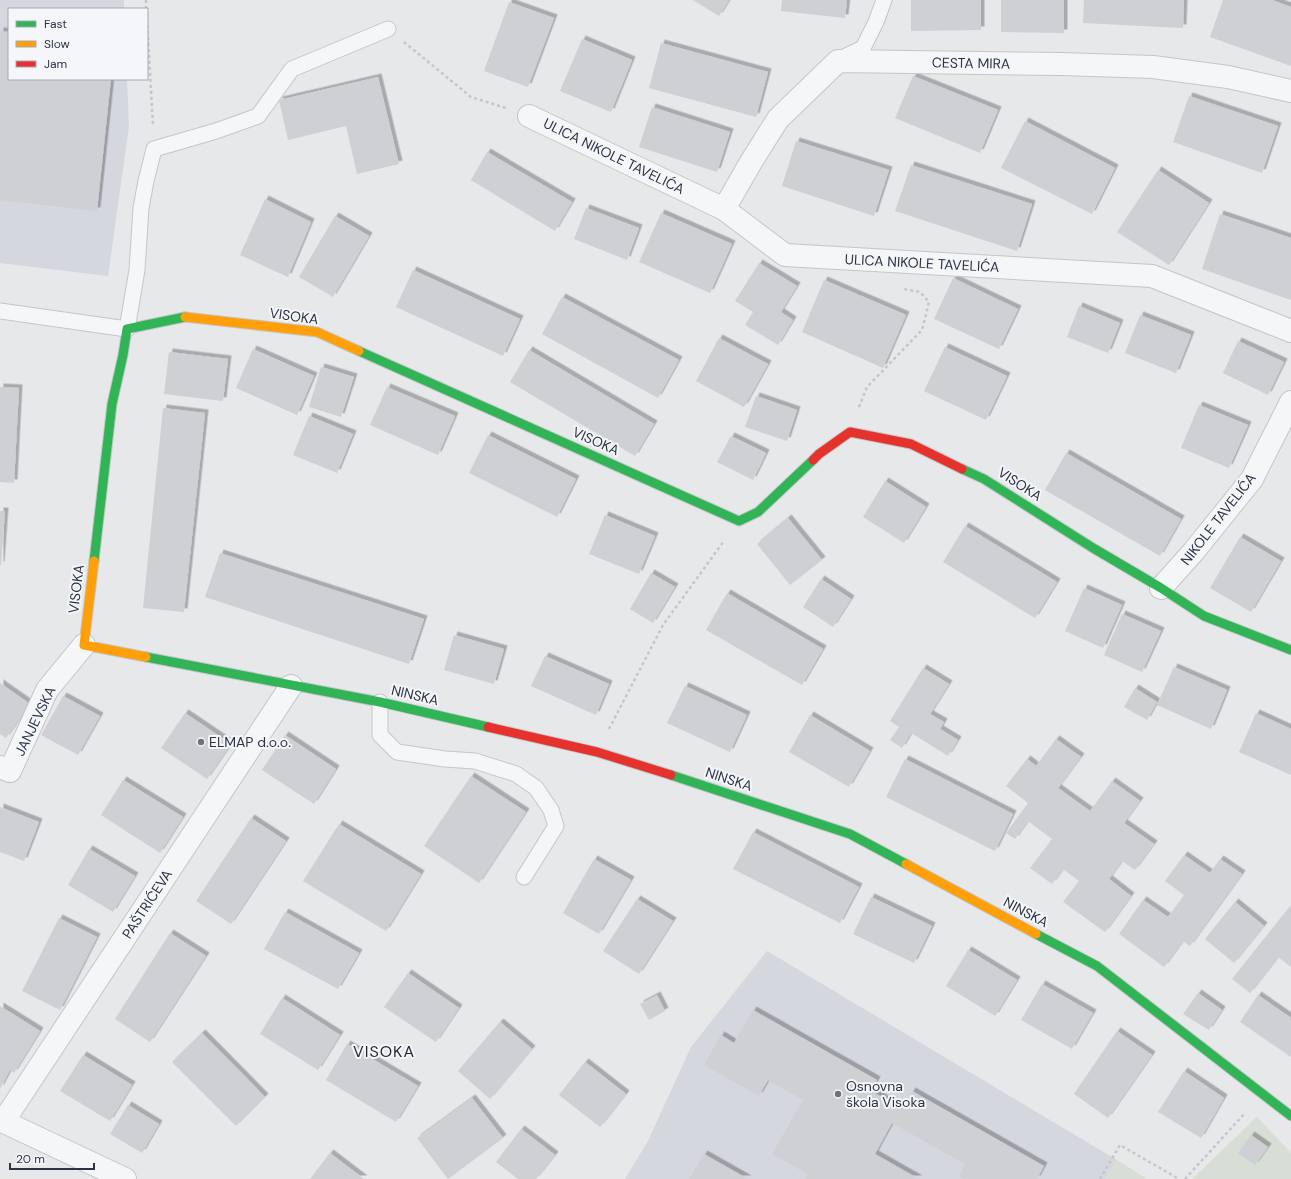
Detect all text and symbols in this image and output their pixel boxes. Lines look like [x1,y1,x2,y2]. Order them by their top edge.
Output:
legend [8,8,148,80]
text: Fast [44,16,67,32]
text: Slow [44,36,70,52]
street label: CESTA MIRA [932,53,1010,73]
text: Jam [44,56,67,72]
street label: ULICA NIKOLE TAVELIĆA [541,114,687,198]
street label: ULICA NIKOLE TAVELIĆA [844,250,1000,276]
street label: VISOKA [268,304,320,328]
street label: VISOKA [570,423,622,459]
street label: VISOKA [995,463,1045,505]
street label: NIKOLE TAVELIĆA [1176,469,1260,569]
street label: VISOKA [64,564,88,614]
street label: NINSKA [389,681,441,709]
street label: JANJEVSKA [10,683,60,759]
place label: ELMAP d.o.o. [209,733,291,751]
marker: ELMAP d.o.o. [196,737,206,747]
street label: NINSKA [703,763,755,795]
street label: PAŠTRIĆEVA [118,866,176,942]
street label: NINSKA [1000,893,1052,931]
district label: VISOKA [353,1041,415,1062]
place label: Osnovna škola Visoka [846,1077,925,1111]
marker: Osnovna škola Visoka [833,1089,843,1099]
scale bar [10,1145,94,1171]
text: 20 m [16,1151,45,1167]

